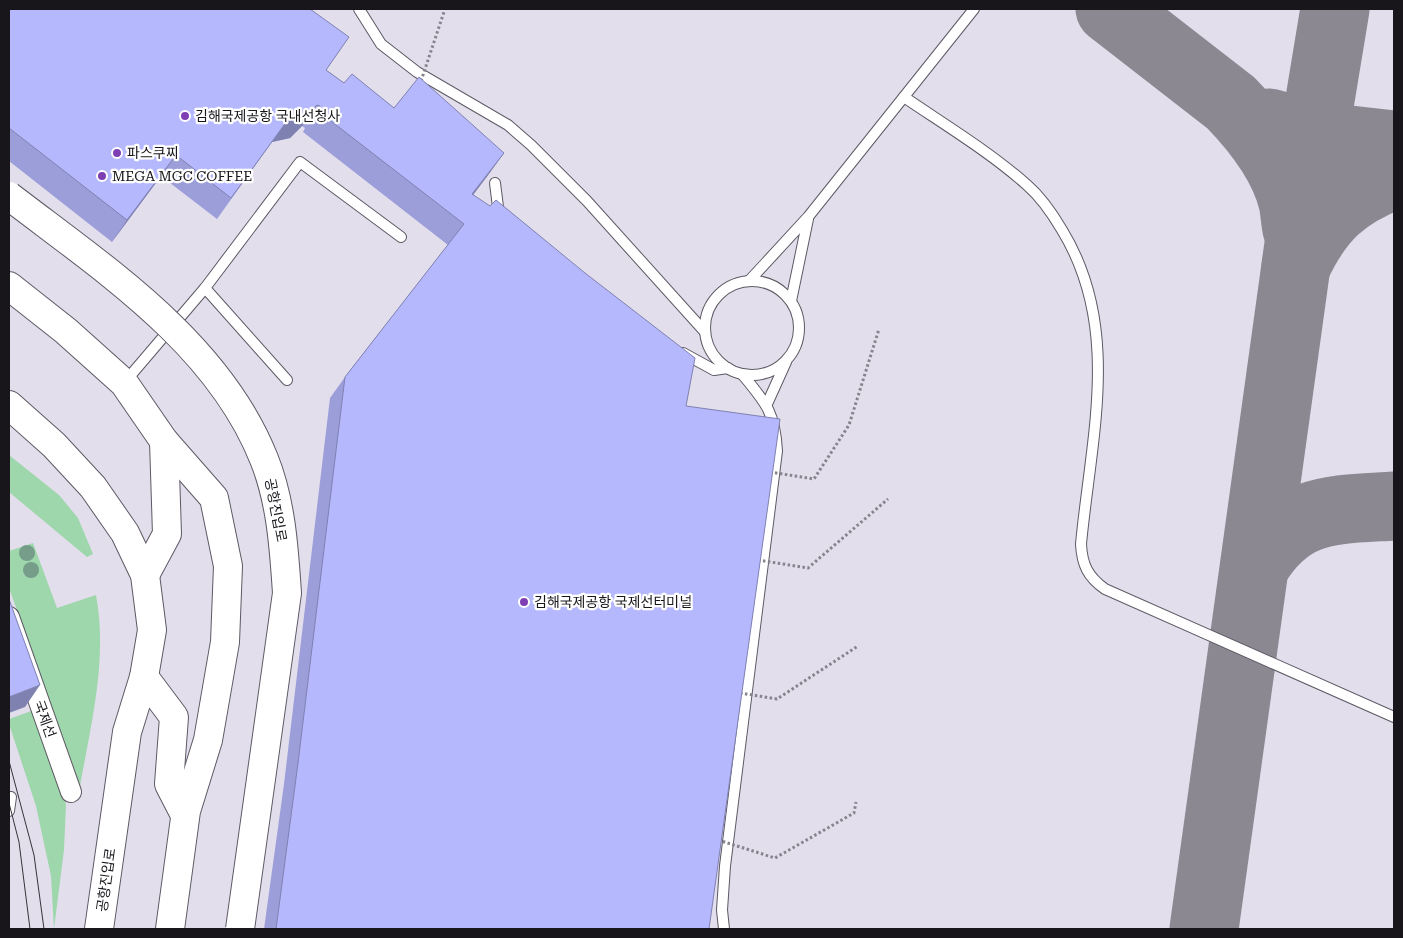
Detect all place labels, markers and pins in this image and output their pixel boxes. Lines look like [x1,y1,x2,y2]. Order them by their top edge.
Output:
place label: 김해국제공항 국내선청사 [195,108,340,124]
marker: 김해국제공항 국내선청사 [179,110,191,122]
place label: 파스쿠찌 [127,145,179,161]
marker: 파스쿠찌 [111,147,123,159]
place label: MEGA MGC COFFEE [112,168,252,184]
marker: MEGA MGC COFFEE [96,170,108,182]
place label: 김해국제공항 국제선터미널 [534,594,692,610]
marker: 김해국제공항 국제선터미널 [518,596,530,608]

